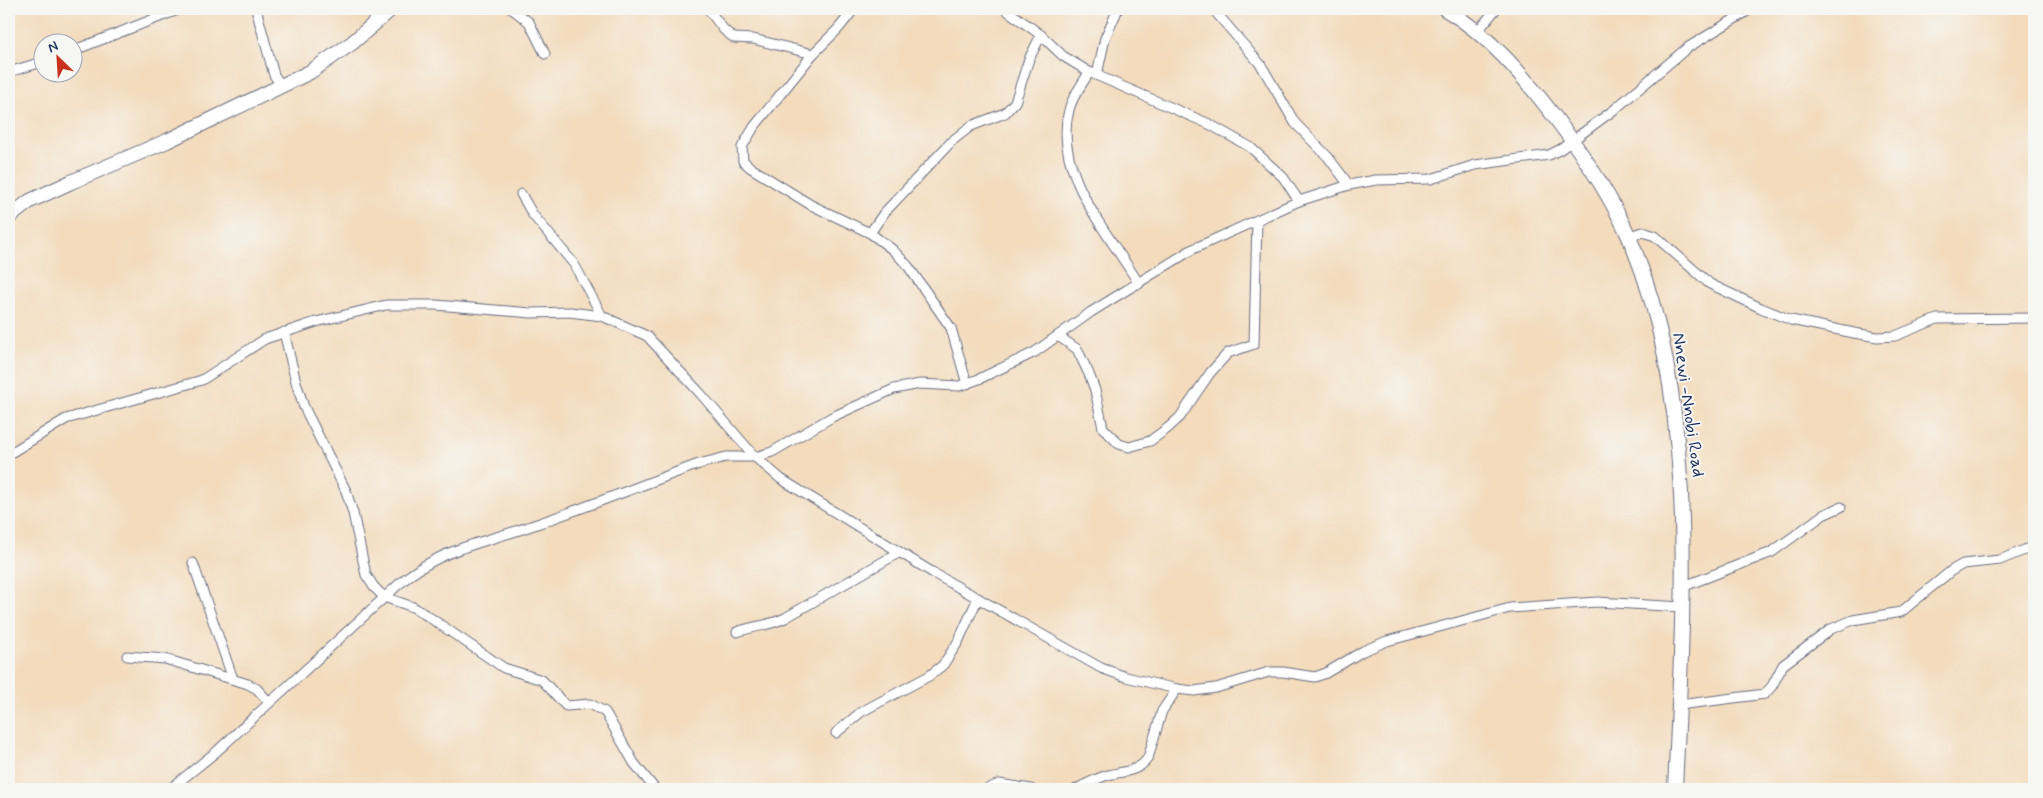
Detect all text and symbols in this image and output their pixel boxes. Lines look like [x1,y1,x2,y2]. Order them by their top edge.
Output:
north arrow [32,32,82,82]
text: N [45,37,61,57]
street label: Nnewi -Nnobi Road [1666,331,1710,479]

